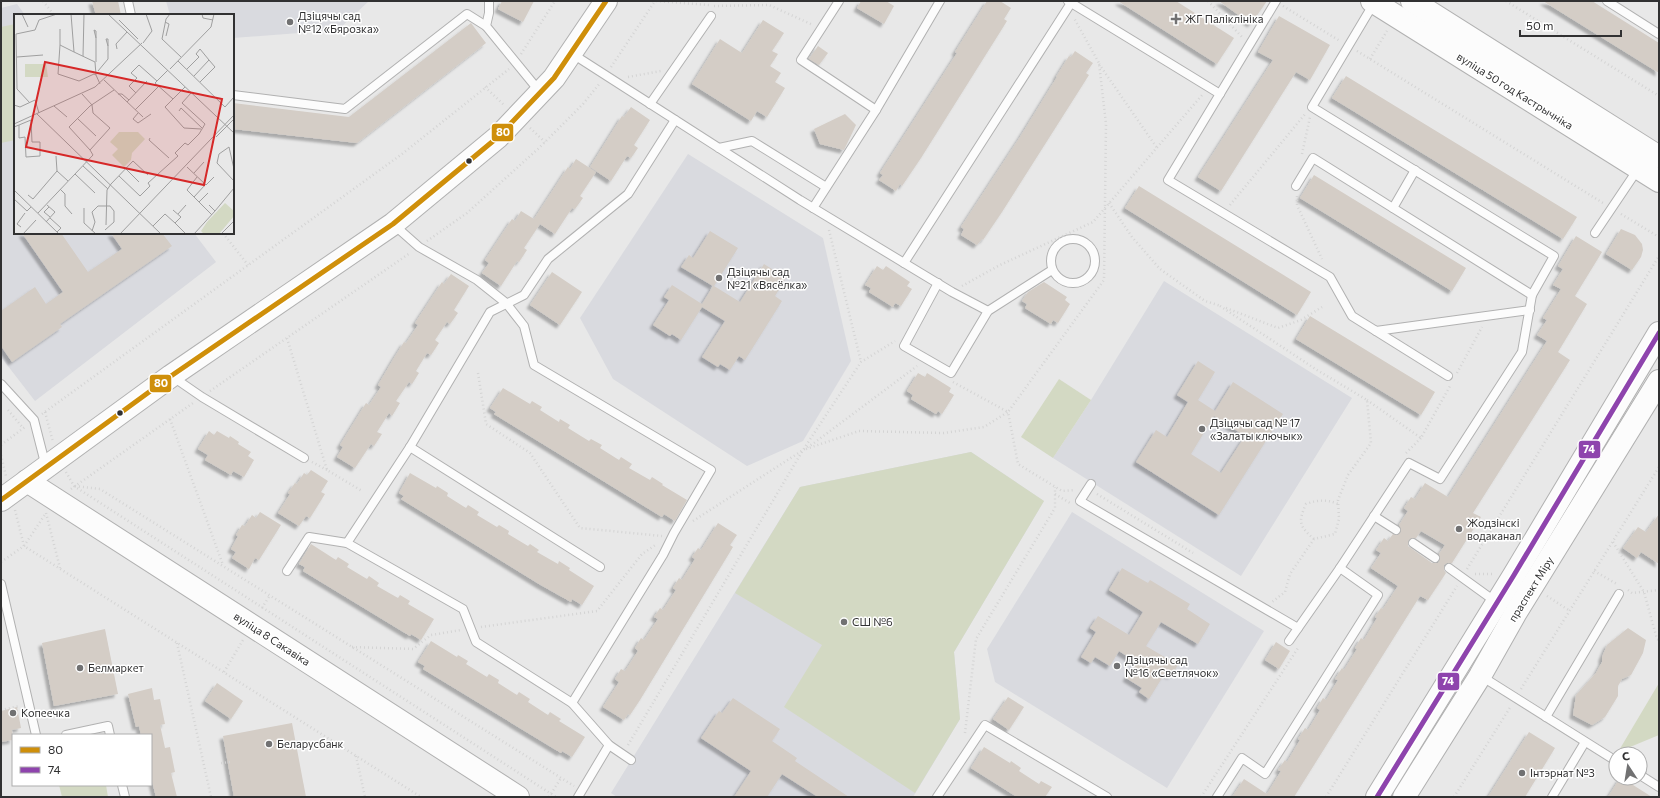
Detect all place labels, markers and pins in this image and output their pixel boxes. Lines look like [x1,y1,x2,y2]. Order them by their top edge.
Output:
place label: Дзіцячы сад №12 «Бярозка» [298,9,379,35]
place label: ЖГ Паліклініка [1185,12,1264,25]
marker: ЖГ Паліклініка [1170,13,1182,25]
marker: Дзіцячы сад №12 «Бярозка» [285,17,295,27]
unlabelled marker [464,156,474,166]
place label: Дзіцячы сад №21 «Вясёлка» [727,265,807,291]
marker: Дзіцячы сад №21 «Вясёлка» [714,273,724,283]
unlabelled marker [115,408,125,418]
place label: Дзіцячы сад № 17 «Залаты ключык» [1210,416,1303,442]
marker: Дзіцячы сад № 17 «Залаты ключык» [1197,424,1207,434]
place label: Жодзінскі водаканал [1467,516,1521,542]
marker: Жодзінскі водаканал [1454,524,1464,534]
place label: СШ №6 [852,615,893,628]
marker: СШ №6 [839,617,849,627]
place label: Дзіцячы сад №16 «Светлячок» [1125,653,1218,679]
place label: Белмаркет [88,661,144,674]
marker: Дзіцячы сад №16 «Светлячок» [1112,661,1122,671]
marker: Белмаркет [75,663,85,673]
place label: Копеечка [21,706,70,719]
marker: Копеечка [8,708,18,718]
place label: Беларусбанк [277,737,344,750]
marker: Беларусбанк [264,739,274,749]
place label: Інтэрнат №3 [1530,766,1595,779]
marker: Інтэрнат №3 [1517,768,1527,778]

